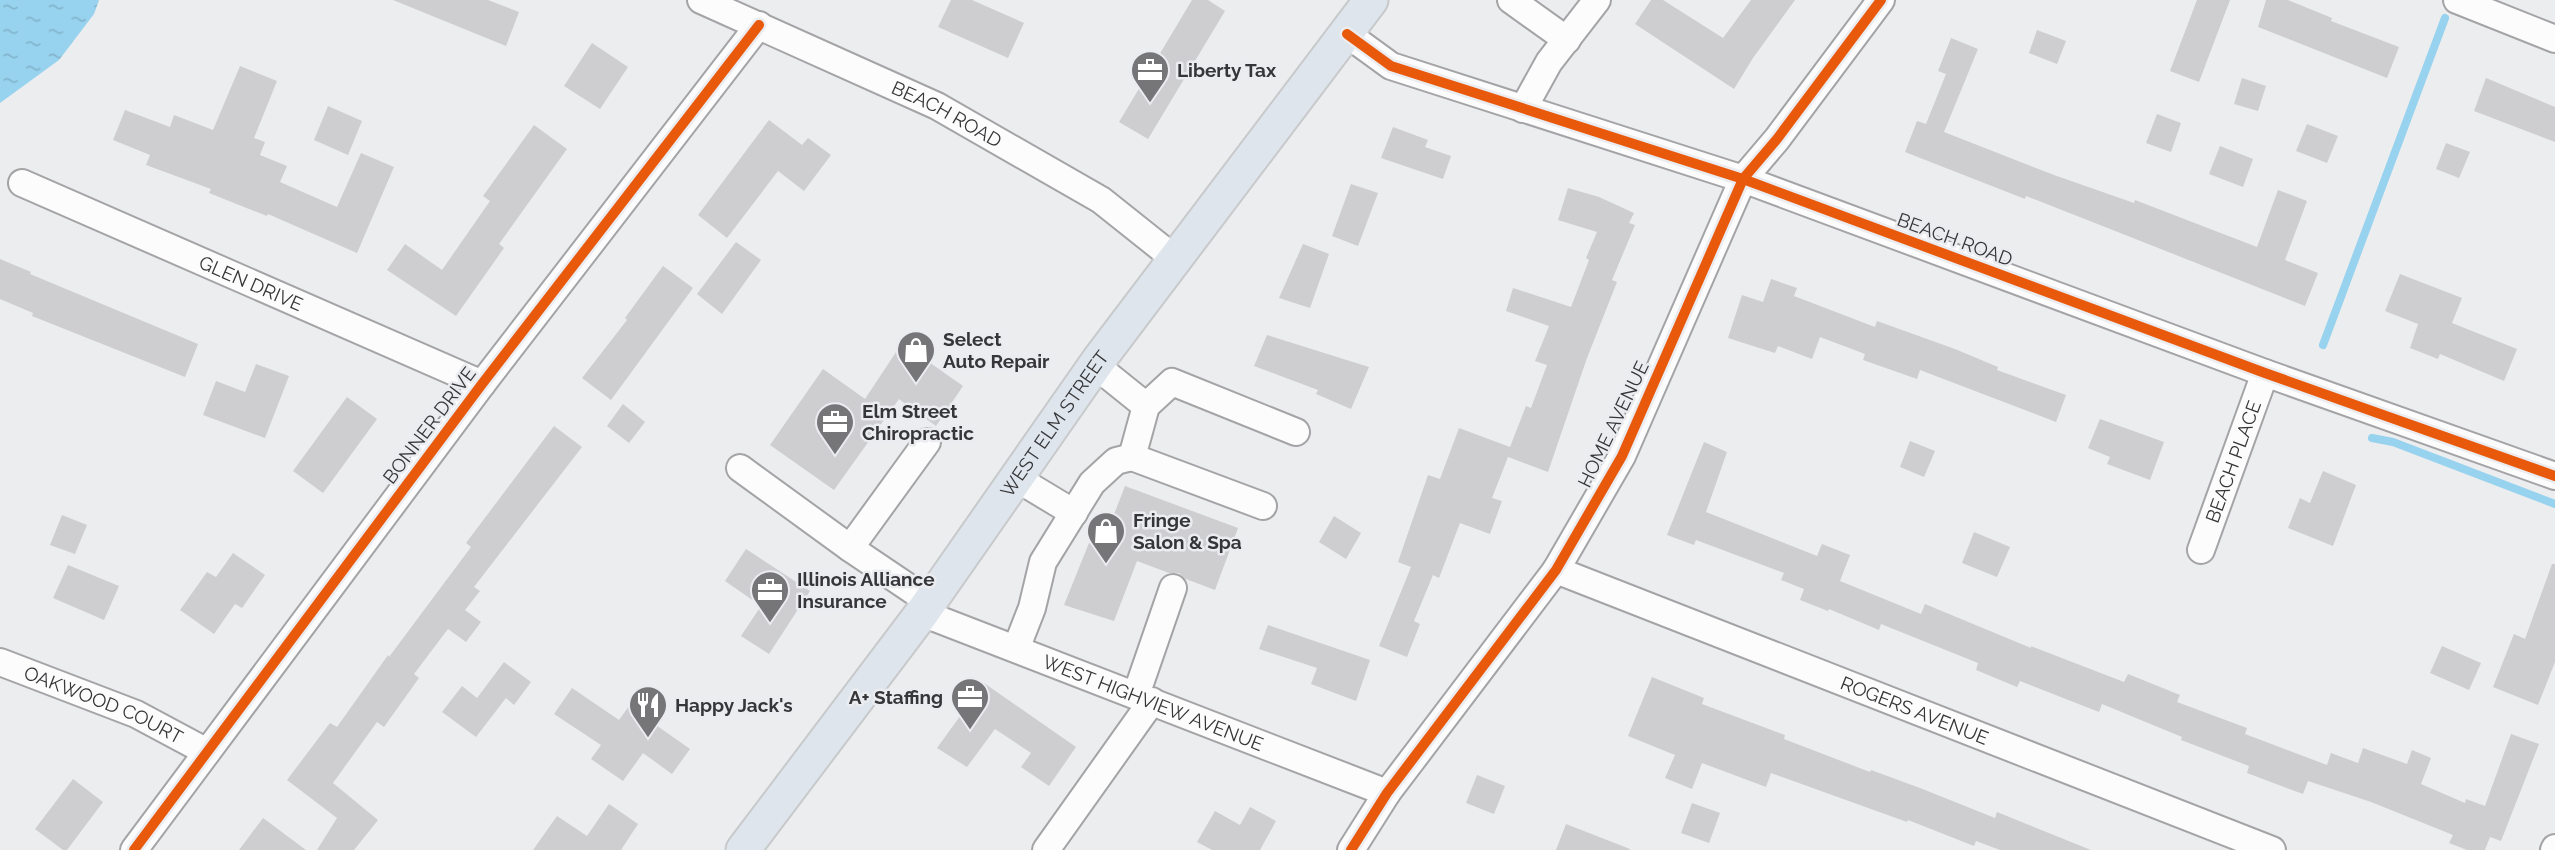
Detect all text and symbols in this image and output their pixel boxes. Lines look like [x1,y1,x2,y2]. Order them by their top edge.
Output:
office icon: Liberty Tax [1129,49,1171,104]
place label: Liberty Tax [1177,59,1277,81]
street label: BEACH ROAD [888,76,1006,152]
street label: BEACH ROAD [1894,208,2016,270]
street label: GLEN DRIVE [196,251,306,315]
place label: Select Auto Repair [943,328,1050,372]
shop icon: Select Auto Repair [895,329,937,384]
street label: WEST ELM STREET [996,346,1113,501]
street label: HOME AVENUE [1573,357,1653,491]
street label: BONNER DRIVE [378,362,480,488]
street label: BEACH PLACE [2201,397,2265,526]
place label: Elm Street Chiropractic [862,400,974,444]
office icon: Elm Street Chiropractic [814,401,856,456]
place label: Fringe Salon & Spa [1133,509,1242,553]
shop icon: Fringe Salon & Spa [1085,510,1127,565]
place label: Illinois Alliance Insurance [797,568,935,612]
office icon: Illinois Alliance Insurance [749,569,791,624]
street label: WEST HIGHVIEW AVENUE [1040,650,1267,755]
street label: OAKWOOD COURT [21,661,187,748]
street label: ROGERS AVENUE [1837,671,1992,749]
office icon: A+ Staffing [949,676,991,731]
restaurant icon: Happy Jack's [627,684,669,739]
place label: A+ Staffing [849,686,943,708]
place label: Happy Jack's [675,694,793,716]

